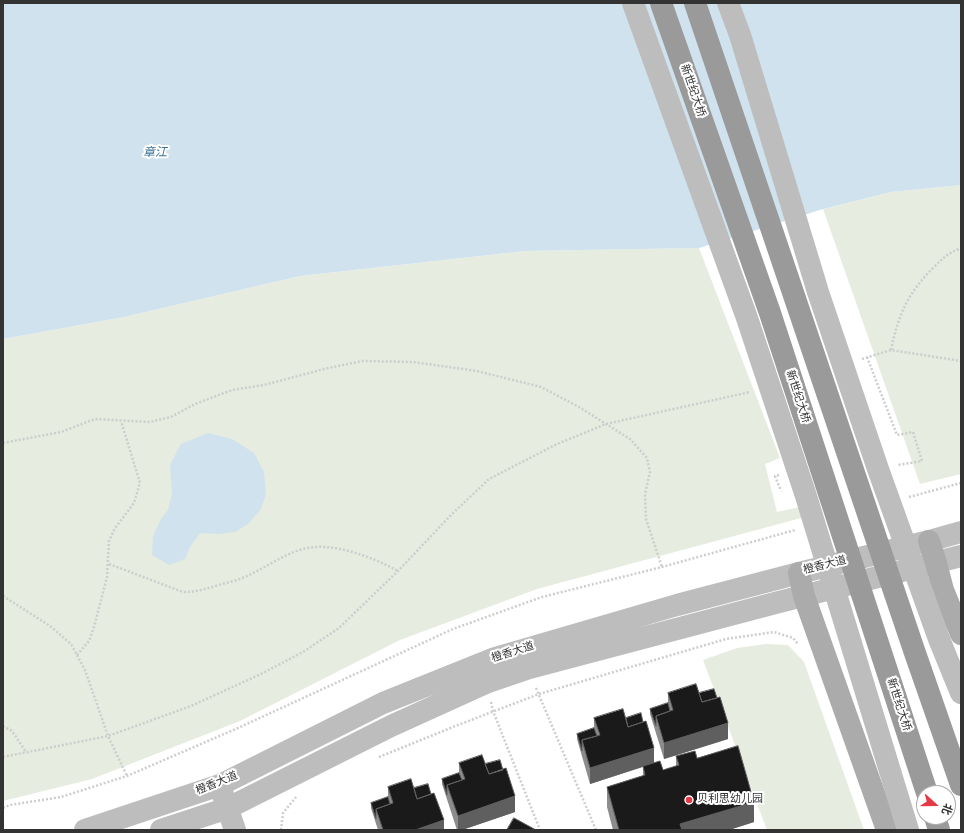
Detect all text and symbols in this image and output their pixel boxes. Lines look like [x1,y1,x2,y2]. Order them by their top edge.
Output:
street label: 新世纪大桥 [677,63,707,119]
water label: 章江 [143,147,167,161]
street label: 新世纪大桥 [782,369,812,425]
street label: 橙香大道 [802,554,848,578]
street label: 橙香大道 [490,640,536,666]
street label: 新世纪大桥 [883,677,913,733]
street label: 橙香大道 [194,770,240,798]
north arrow [916,785,956,825]
place label: 贝利思幼儿园 [697,793,763,807]
marker: 贝利思幼儿园 [684,795,694,805]
text: 北 [938,801,955,817]

